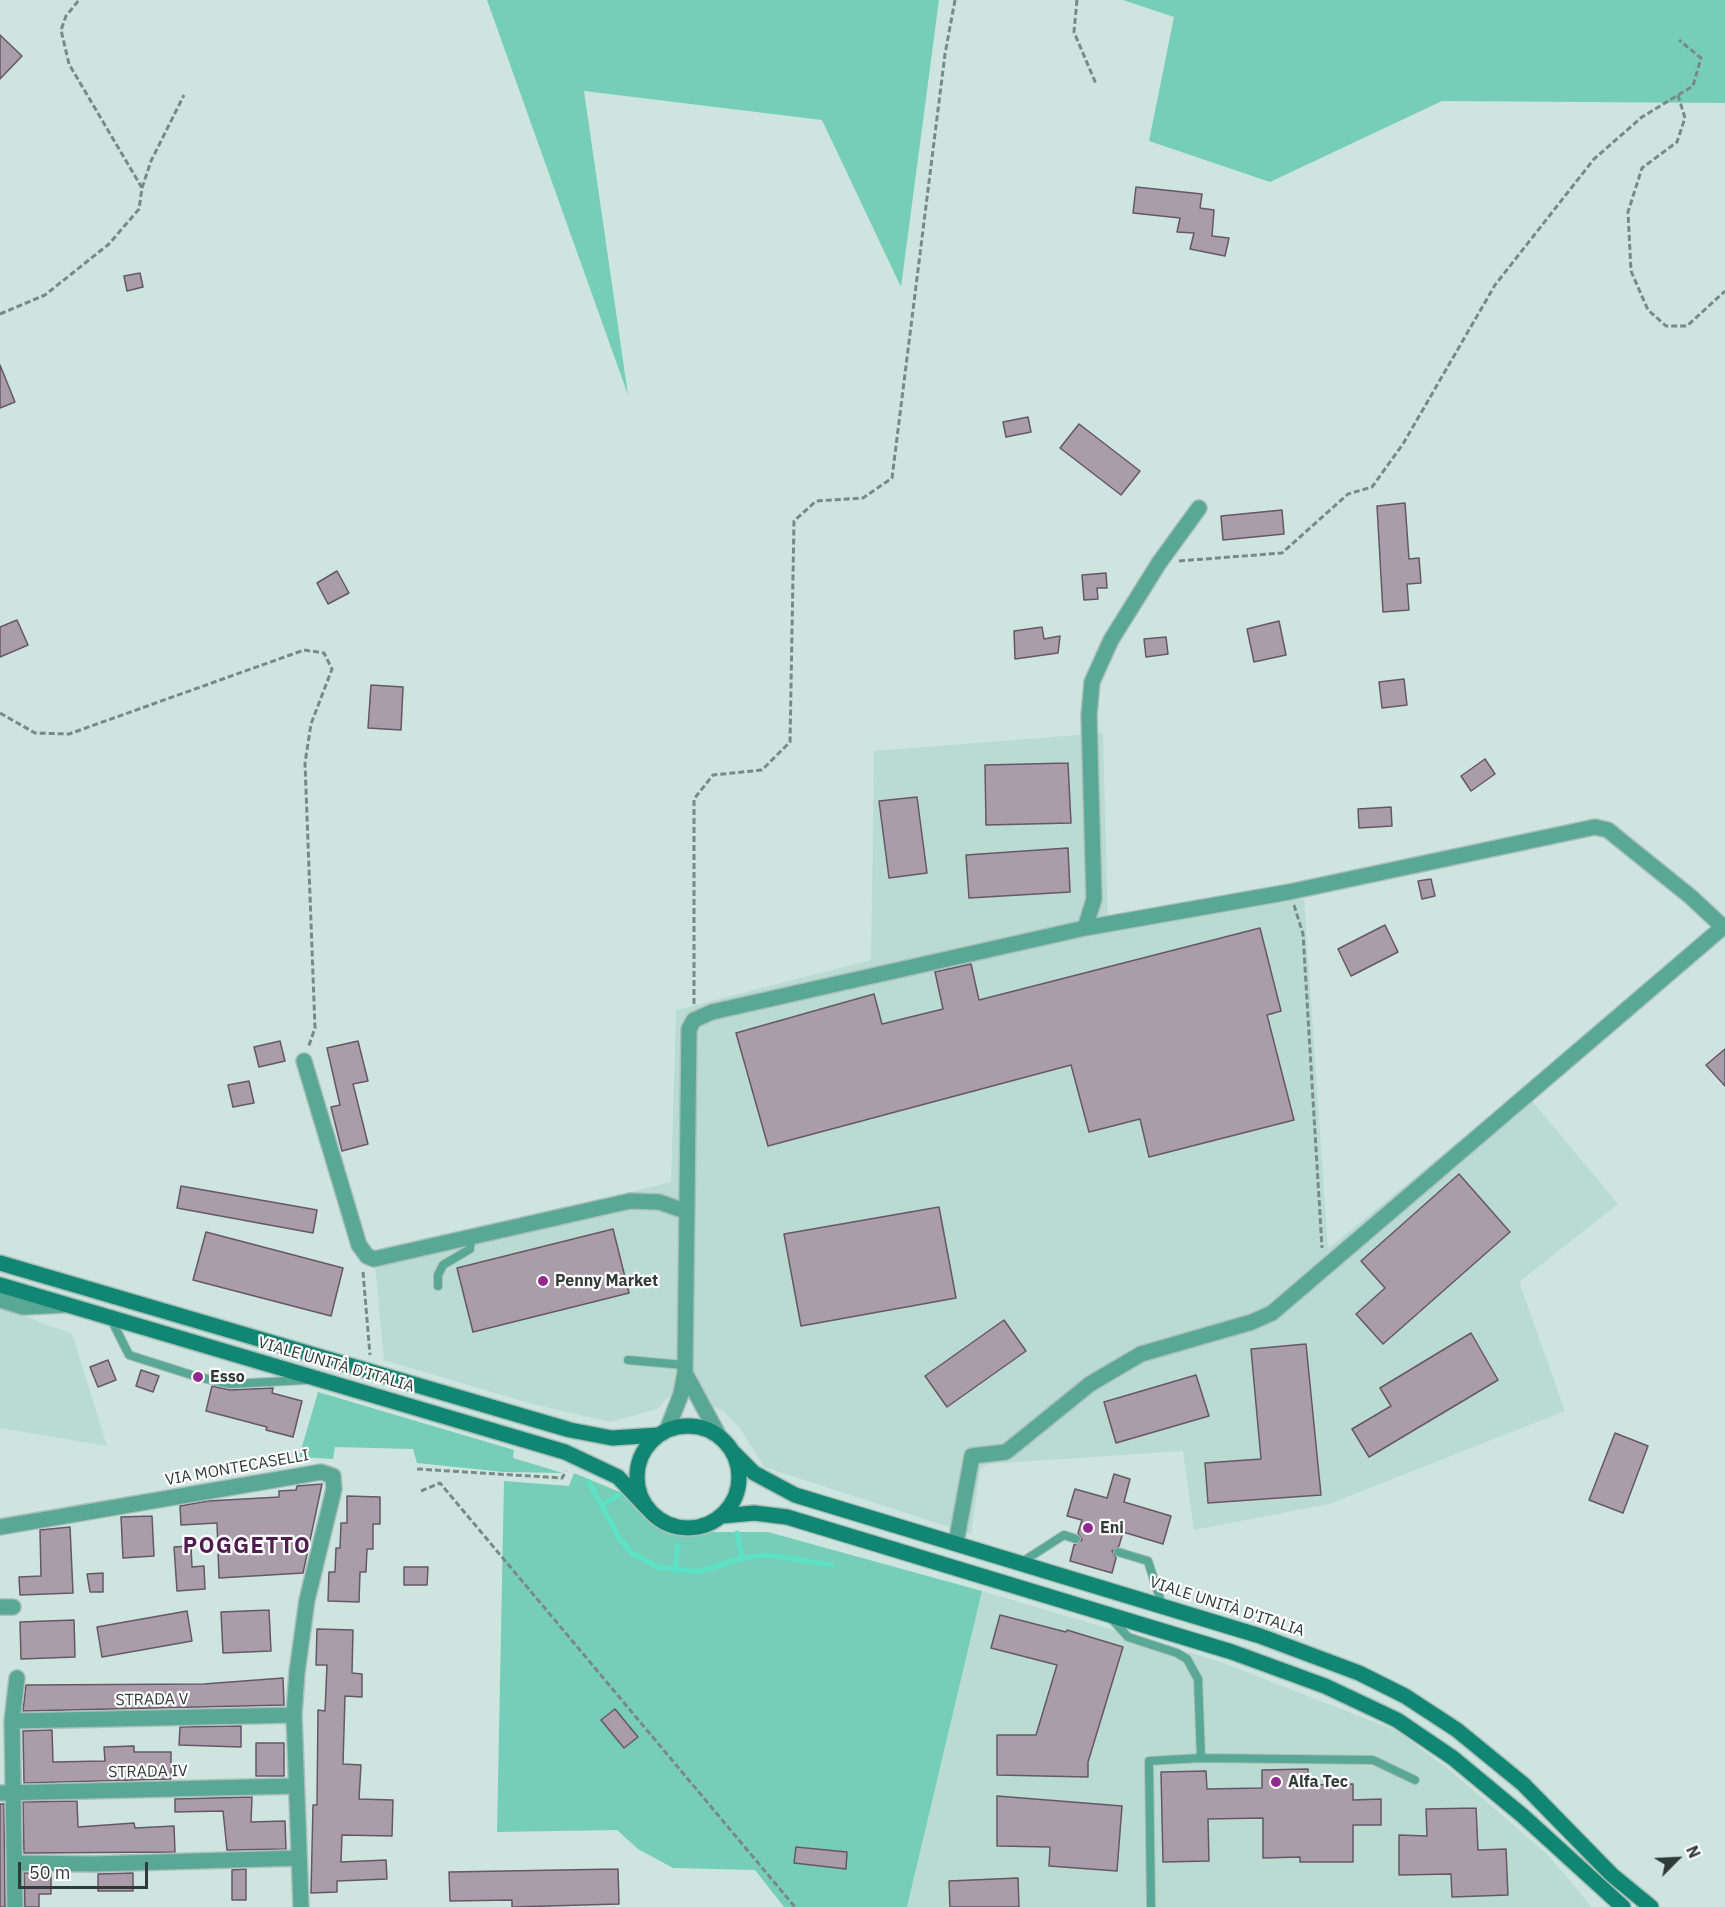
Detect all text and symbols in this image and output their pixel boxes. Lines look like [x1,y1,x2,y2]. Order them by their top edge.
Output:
place label: Penny Market [555,1271,658,1291]
marker: Penny Market [536,1274,550,1288]
street label: VIALE UNITÀ D'ITALIA [256,1333,416,1397]
place label: Esso [210,1367,245,1387]
marker: Esso [191,1370,205,1384]
street label: VIA MONTECASELLI [164,1446,310,1490]
place label: Eni [1100,1518,1124,1538]
marker: Eni [1081,1521,1095,1535]
district label: POGGETTO [183,1534,311,1560]
street label: VIALE UNITÀ D'ITALIA [1147,1573,1307,1641]
street label: STRADA V [115,1690,189,1710]
street label: STRADA IV [108,1762,188,1782]
place label: Alfa Tec [1288,1772,1348,1792]
marker: Alfa Tec [1269,1775,1283,1789]
north arrow [1647,1829,1707,1889]
text: N [1682,1842,1705,1861]
scale bar [21,1850,152,1888]
text: 50 m [29,1861,71,1884]

